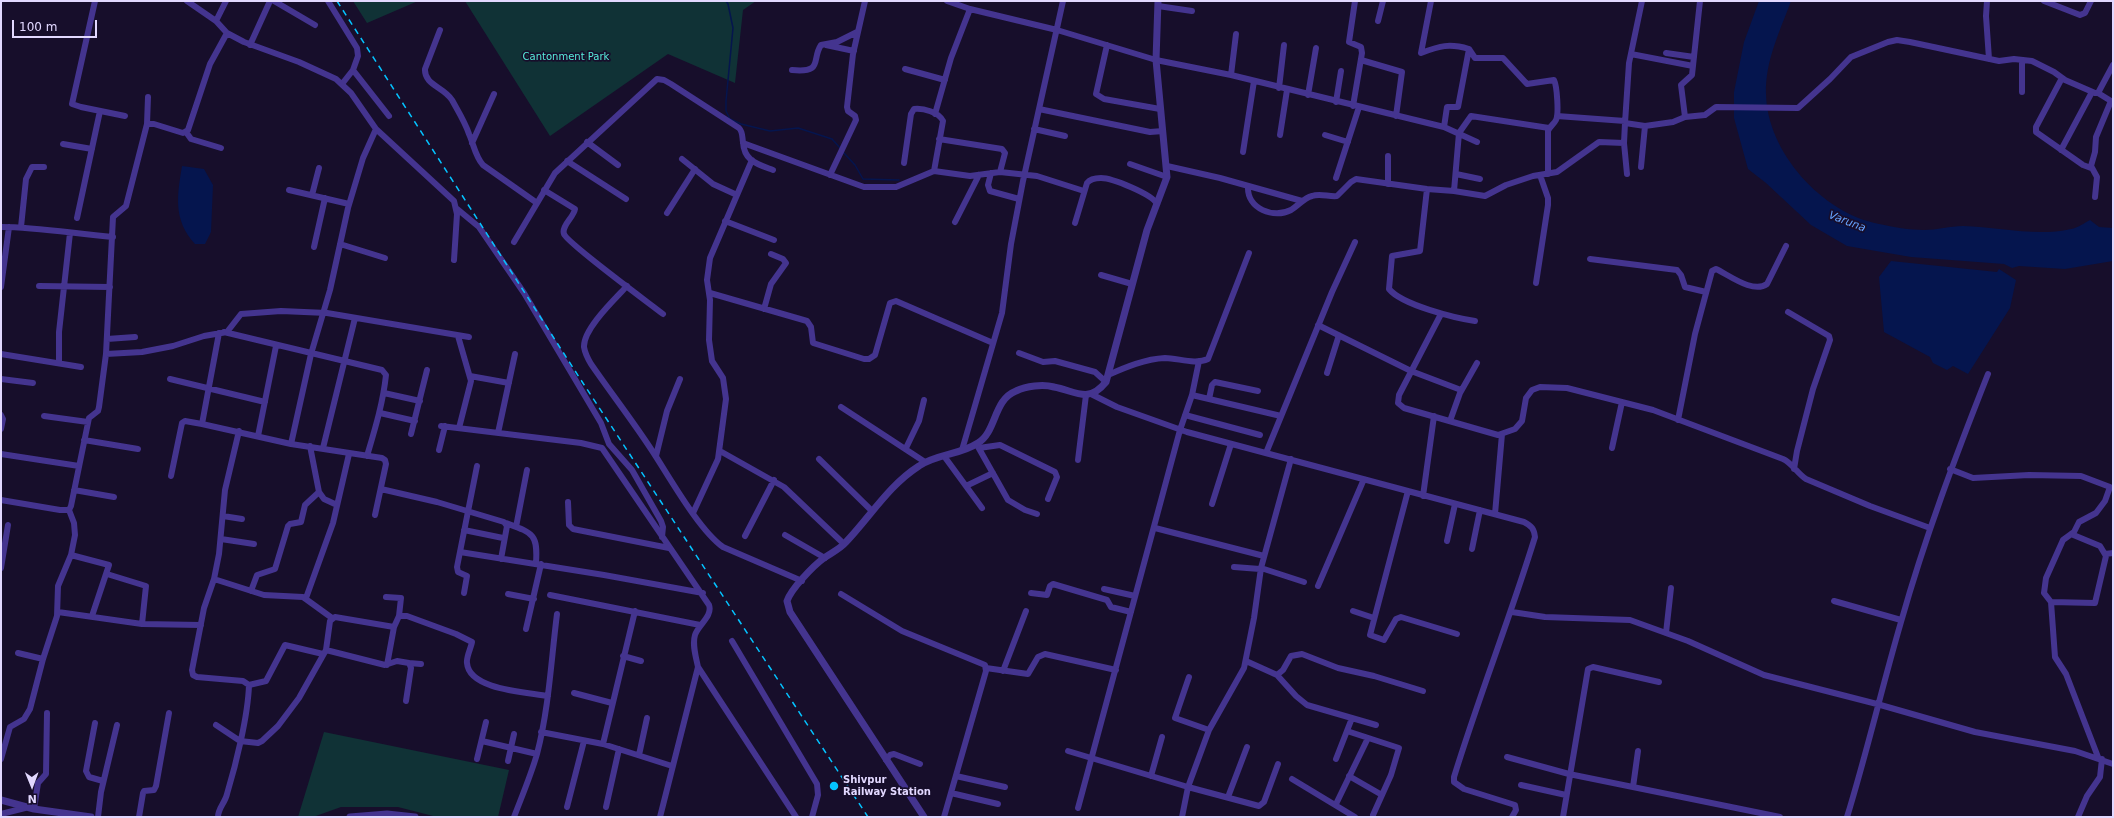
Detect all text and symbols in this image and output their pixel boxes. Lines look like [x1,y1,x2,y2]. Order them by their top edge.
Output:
scale bar [14,12,99,38]
text: 100 m [19,20,57,34]
park label: Cantonment Park [523,51,609,63]
water label: Varuna [1827,209,1867,235]
north arrow [12,766,52,806]
place label: Shivpur Railway Station [843,774,931,798]
marker: Shivpur Railway Station [828,780,840,792]
text: N [27,792,37,805]

